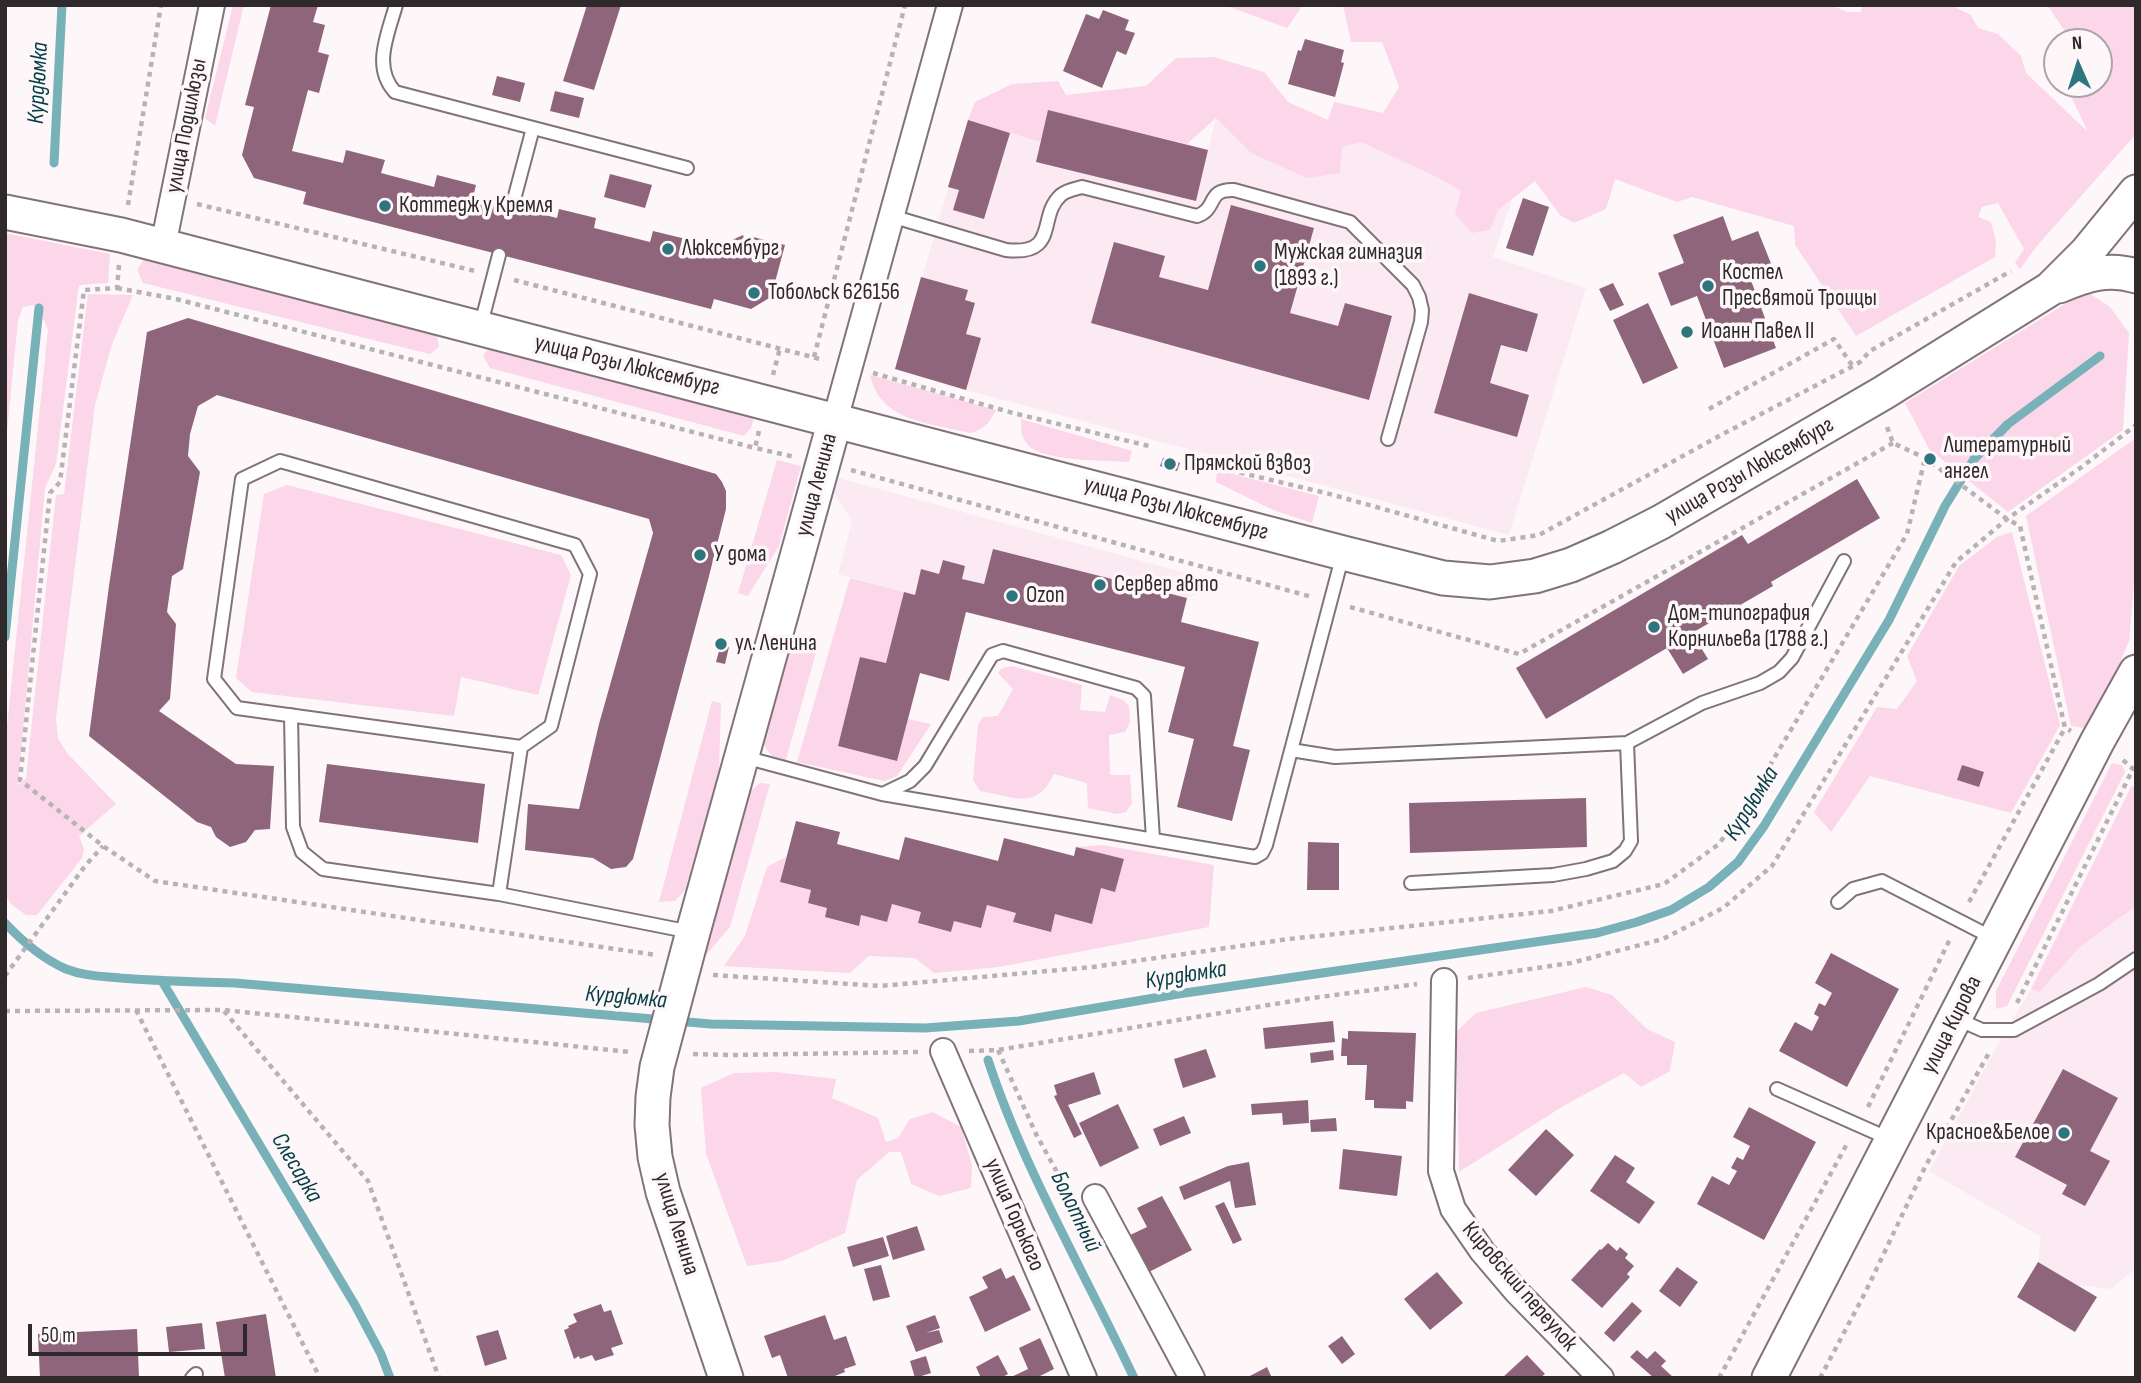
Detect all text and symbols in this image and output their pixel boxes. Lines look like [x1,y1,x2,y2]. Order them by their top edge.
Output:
north arrow [2043,28,2113,98]
text: N [2071,32,2083,55]
water label: Курдюмка [22,41,56,125]
street label: улица Подшлюзы [160,57,214,195]
place label: Коттедж у Кремля [399,192,553,220]
marker: Коттедж у Кремля [377,198,393,214]
place label: Люксембург [682,235,779,263]
place label: Мужская гимназия (1893 г.) [1274,239,1423,293]
marker: Люксембург [660,241,676,257]
marker: Мужская гимназия (1893 г.) [1252,258,1268,274]
place label: Костел Пресвятой Троицы [1722,259,1877,313]
marker: Костел Пресвятой Троицы [1700,278,1716,294]
place label: Тобольск 626156 [768,279,900,307]
marker: Тобольск 626156 [746,285,762,301]
place label: Иоанн Павел II [1701,318,1814,346]
marker: Иоанн Павел II [1679,324,1695,340]
street label: улица Розы Люксембург [531,330,723,402]
street label: улица Розы Люксембург [1661,412,1839,530]
street label: улица Ленина [790,430,844,540]
place label: Литературный ангел [1944,432,2071,486]
place label: Прямской взвоз [1184,450,1311,478]
marker: Литературный ангел [1922,451,1938,467]
marker: Прямской взвоз [1162,456,1178,472]
street label: улица Розы Люксембург [1081,471,1271,547]
place label: У дома [714,541,767,569]
marker: У дома [692,547,708,563]
place label: Сервер авто [1114,571,1218,599]
marker: Сервер авто [1092,577,1108,593]
place label: Ozon [1026,582,1065,610]
marker: Ozon [1004,588,1020,604]
place label: Дом-типография Корнильева (1788 г.) [1668,600,1828,654]
marker: Дом-типография Корнильева (1788 г.) [1646,619,1662,635]
place label: ул. Ленина [735,630,817,658]
marker: ул. Ленина [713,636,729,652]
water label: Курдюмка [1718,762,1786,846]
water label: Курдюмка [1143,955,1229,997]
street label: улица Кирова [1916,972,1988,1078]
water label: Курдюмка [584,980,668,1016]
place label: Красное&Белое [1926,1119,2050,1147]
marker: Красное&Белое [2056,1125,2072,1141]
water label: Слесарка [264,1128,328,1208]
street label: улица Горького [978,1155,1050,1275]
water label: Болотный [1043,1167,1107,1257]
street label: улица Ленина [647,1170,705,1278]
street label: Кировский переулок [1455,1217,1583,1357]
scale bar [32,1310,250,1354]
text: 50 m [41,1323,76,1348]

